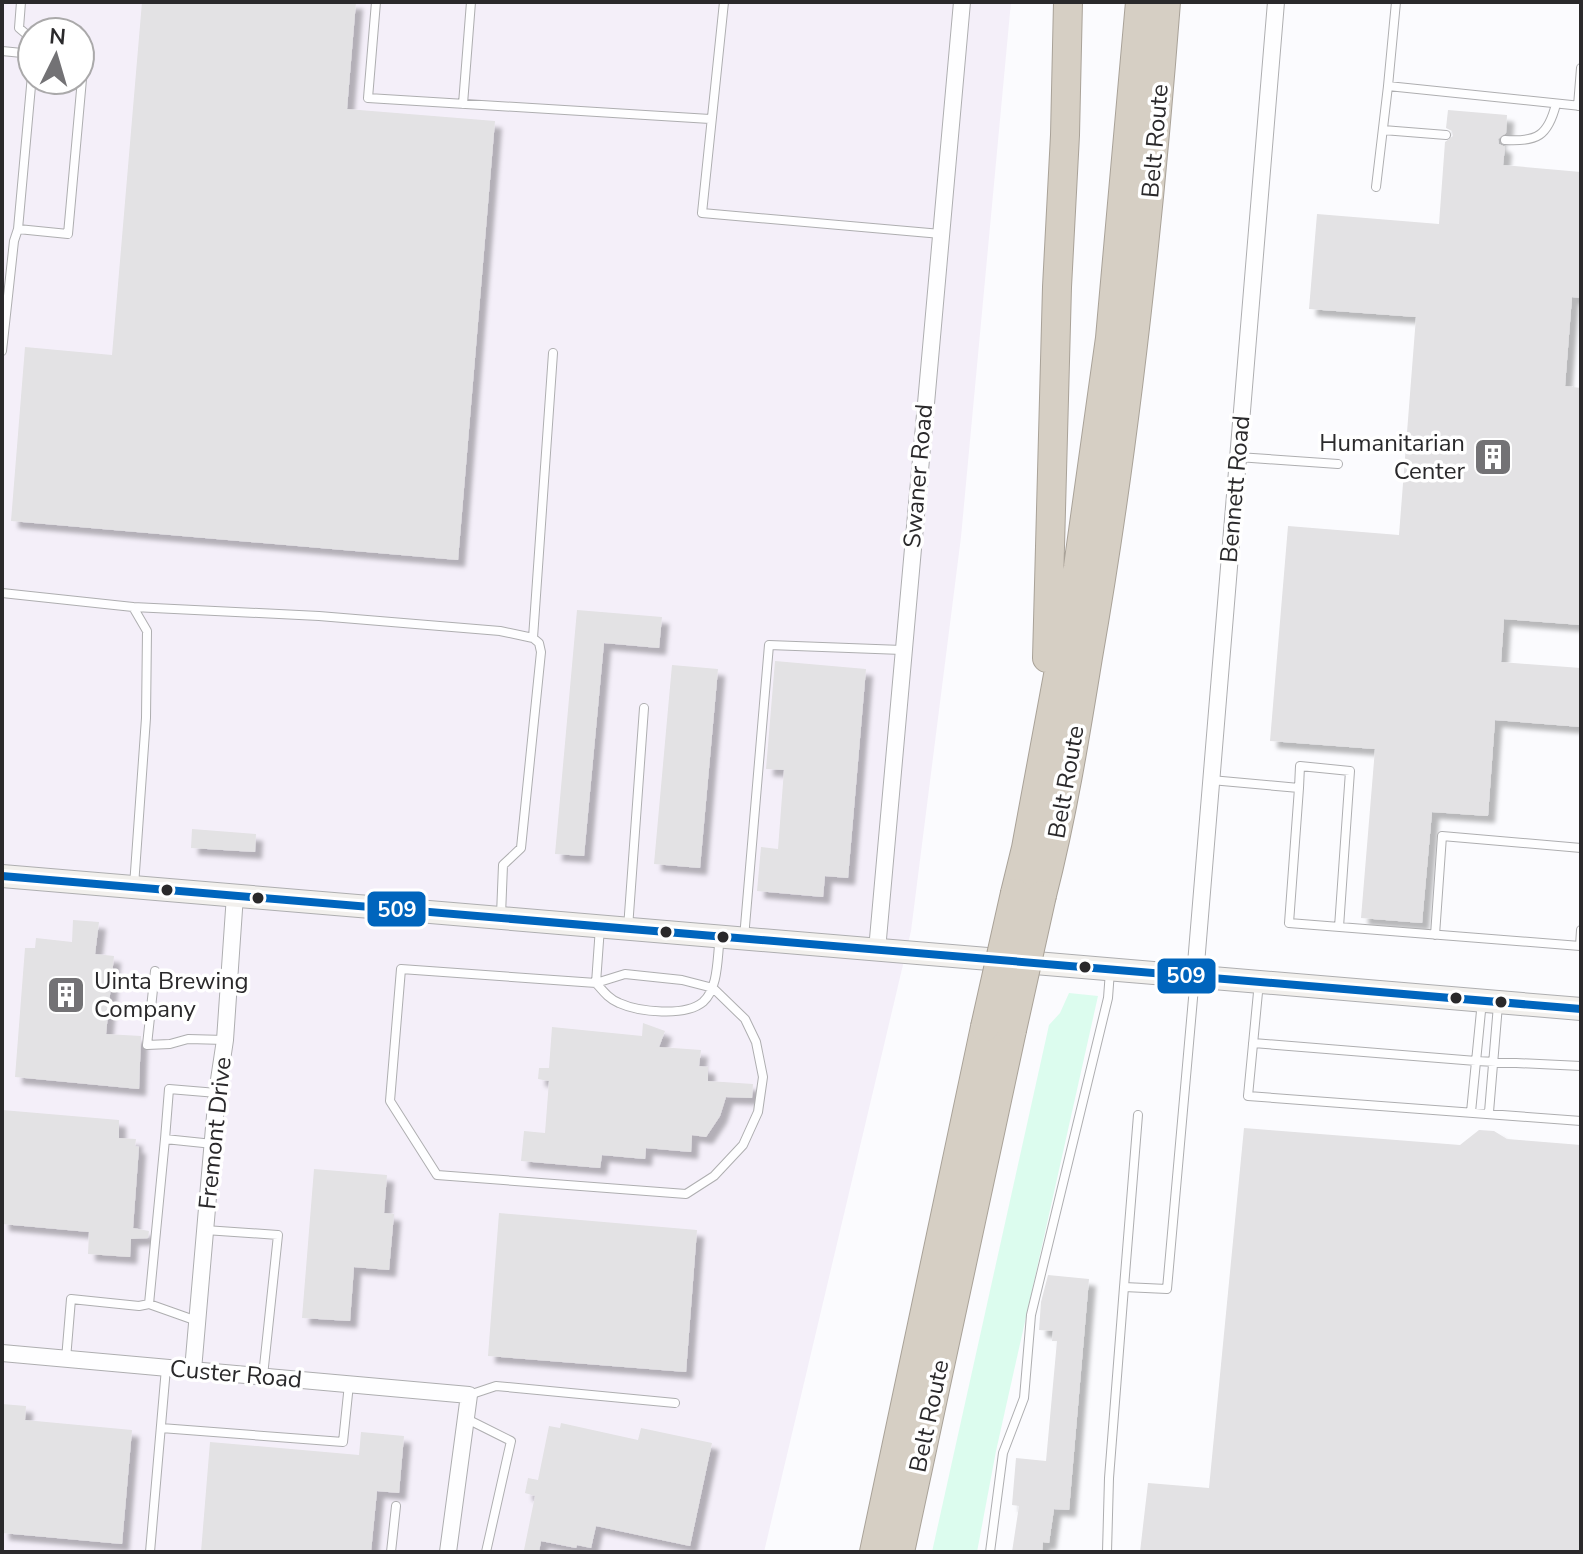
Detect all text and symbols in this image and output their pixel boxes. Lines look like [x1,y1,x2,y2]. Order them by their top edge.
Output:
north arrow [16,16,96,96]
text: N [48,21,67,53]
street label: Belt Route [1134,83,1176,199]
street label: Swaner Road [896,403,940,549]
street label: Bennett Road [1213,414,1257,564]
place label: Humanitarian Center [1319,427,1465,487]
building icon: Humanitarian Center [1472,436,1514,478]
street label: Belt Route [1040,723,1092,841]
unlabelled marker [159,882,175,898]
unlabelled marker [250,890,266,906]
line badge: 509 [366,890,427,928]
text: 509 [377,895,417,925]
unlabelled marker [658,924,674,940]
unlabelled marker [715,929,731,945]
line badge: 509 [1156,957,1217,995]
unlabelled marker [1077,959,1093,975]
text: 509 [1166,961,1206,991]
place label: Uinta Brewing Company [94,965,249,1025]
building icon: Uinta Brewing Company [45,974,87,1016]
unlabelled marker [1448,990,1464,1006]
unlabelled marker [1493,994,1509,1010]
street label: Fremont Drive [191,1055,239,1211]
street label: Custer Road [169,1352,303,1396]
street label: Belt Route [901,1357,957,1475]

